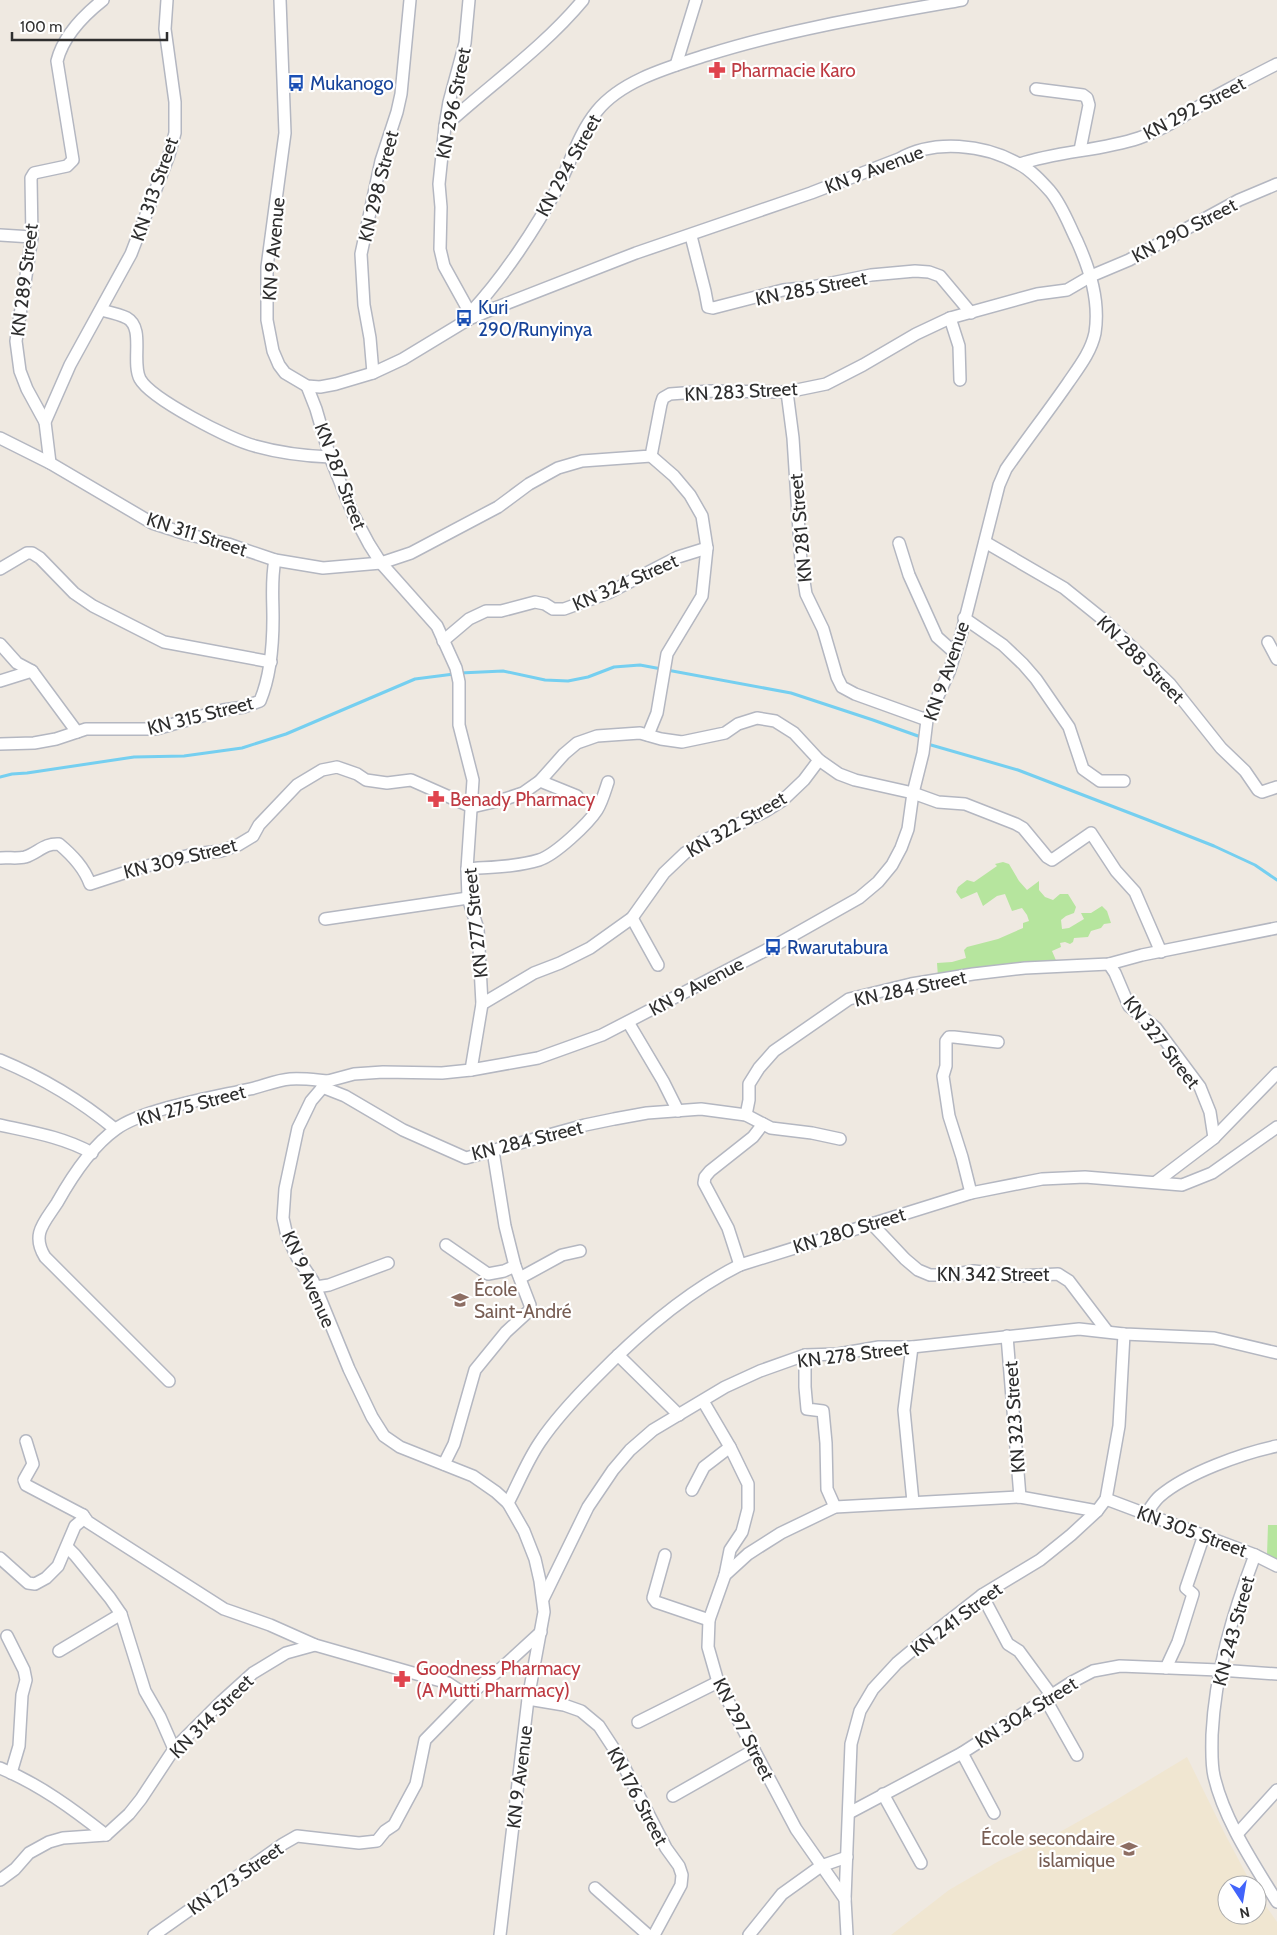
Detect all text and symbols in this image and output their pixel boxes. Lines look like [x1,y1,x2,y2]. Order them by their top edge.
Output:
scale bar [12,10,168,42]
text: 100 m [20,18,62,36]
street label: KN 296 Street [431,45,476,161]
place label: Pharmacie Karo [731,59,856,82]
pharmacy icon: Pharmacie Karo [707,60,727,80]
place label: Mukanogo [310,72,394,95]
street label: KN 292 Street [1139,72,1250,145]
bus stop icon: Mukanogo [286,73,306,93]
street label: KN 294 Street [531,110,606,220]
street label: KN 298 Street [354,128,404,244]
street label: KN 313 Street [126,134,183,244]
street label: KN 9 Avenue [822,140,927,199]
street label: KN 290 Street [1128,193,1241,268]
street label: KN 9 Avenue [258,196,289,302]
street label: KN 289 Street [6,222,43,338]
street label: KN 285 Street [753,266,869,311]
place label: Kuri 290/Runyinya [478,296,592,341]
bus stop icon: Kuri 290/Runyinya [454,308,474,328]
street label: KN 283 Street [684,377,799,406]
street label: KN 287 Street [310,420,372,533]
street label: KN 281 Street [784,472,817,583]
street label: KN 311 Street [144,507,251,562]
street label: KN 324 Street [569,549,682,616]
street label: KN 288 Street [1092,611,1190,708]
street label: KN 9 Avenue [919,618,974,724]
street label: KN 315 Street [145,691,256,740]
street label: KN 322 Street [682,786,791,862]
place label: Benady Pharmacy [450,788,596,811]
pharmacy icon: Benady Pharmacy [426,789,446,809]
street label: KN 309 Street [121,833,240,884]
street label: KN 277 Street [458,866,493,979]
place label: Rwarutabura [787,936,888,959]
bus stop icon: Rwarutabura [763,937,783,957]
street label: KN 9 Avenue [645,952,748,1021]
street label: KN 284 Street [852,965,969,1012]
street label: KN 327 Street [1118,991,1205,1094]
street label: KN 275 Street [134,1080,248,1131]
street label: KN 284 Street [469,1115,586,1165]
street label: KN 280 Street [790,1202,909,1258]
street label: KN 9 Avenue [277,1227,340,1332]
street label: KN 342 Street [937,1263,1050,1286]
place label: École Saint-André [474,1277,572,1323]
school or university icon: École Saint-André [450,1290,470,1310]
street label: KN 278 Street [796,1336,911,1373]
street label: KN 323 Street [999,1360,1030,1474]
street label: KN 305 Street [1134,1501,1251,1562]
street label: KN 243 Street [1208,1573,1259,1689]
street label: KN 241 Street [906,1577,1007,1661]
place label: Goodness Pharmacy (A Mutti Pharmacy) [416,1657,581,1702]
street label: KN 314 Street [165,1669,258,1763]
pharmacy icon: Goodness Pharmacy (A Mutti Pharmacy) [392,1669,412,1689]
street label: KN 304 Street [971,1672,1082,1753]
street label: KN 297 Street [708,1674,779,1785]
street label: KN 9 Avenue [502,1724,537,1830]
street label: KN 176 Street [602,1743,673,1850]
place label: École secondaire islamique [981,1826,1115,1872]
street label: KN 273 Street [183,1837,288,1920]
school or university icon: École secondaire islamique [1119,1839,1139,1859]
north arrow [1217,1875,1267,1925]
text: N [1238,1903,1251,1923]

